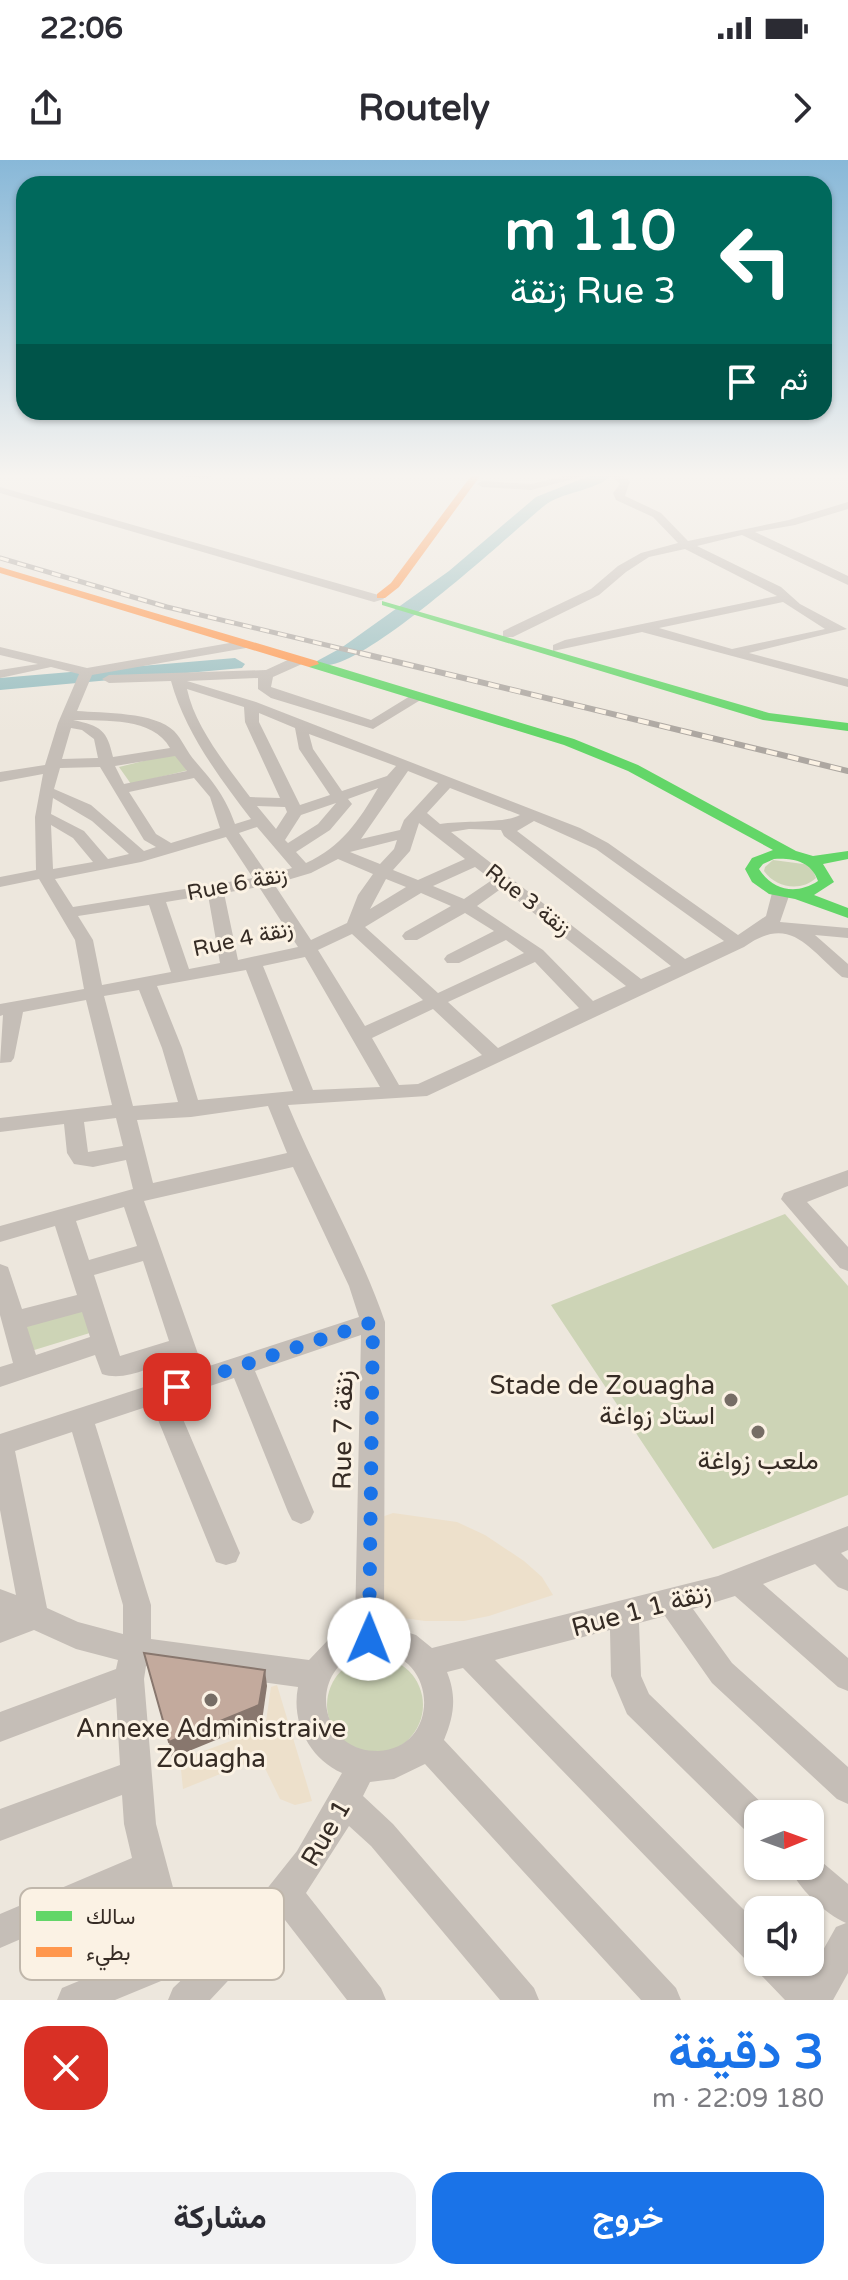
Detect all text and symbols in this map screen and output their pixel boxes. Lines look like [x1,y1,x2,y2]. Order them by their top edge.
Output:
text: 22:06 [40,10,123,47]
icon: share [24,86,68,130]
icon: forward [780,86,824,130]
text: Routely [358,87,490,130]
text: 110 m [505,198,676,265]
icon: left [704,208,808,312]
text: Rue 3 زنقة [510,270,676,313]
icon: arrive [720,360,764,404]
text: ثم [780,362,808,399]
street label: Rue 3 زنقة [480,859,576,941]
street label: Rue 6 زنقة [185,862,289,906]
street label: Rue 4 زنقة [191,916,295,962]
pin [143,1353,211,1421]
icon: arrive [155,1365,199,1409]
street label: Rue 7 زنقة [326,1370,360,1490]
place label: Stade de Zouagha استاد زواغة [490,1370,715,1431]
marker: Stade de Zouagha استاد زواغة [722,1391,740,1409]
marker: ملعب زواغة [749,1423,767,1441]
place label: ملعب زواغة [697,1445,819,1476]
street label: Rue 1 زنقة 1 [568,1577,714,1643]
position arrow [327,1597,411,1681]
marker: Annexe Administraive Zouagha [202,1691,220,1709]
place label: Annexe Administraive Zouagha [76,1713,346,1774]
street label: Rue 1 [295,1794,357,1872]
north arrow [744,1800,824,1880]
map controls [744,1800,824,1976]
legend [20,1888,284,1980]
button: sound [744,1896,824,1976]
text: سالك [86,1904,135,1930]
text: بطيء [86,1940,131,1971]
text: 3 دقيقة [668,2024,824,2082]
button: close [24,2026,108,2110]
text: 180 m · 22:09 [652,2083,824,2114]
button: مشاركة [24,2172,416,2264]
button: خروج [432,2172,824,2264]

